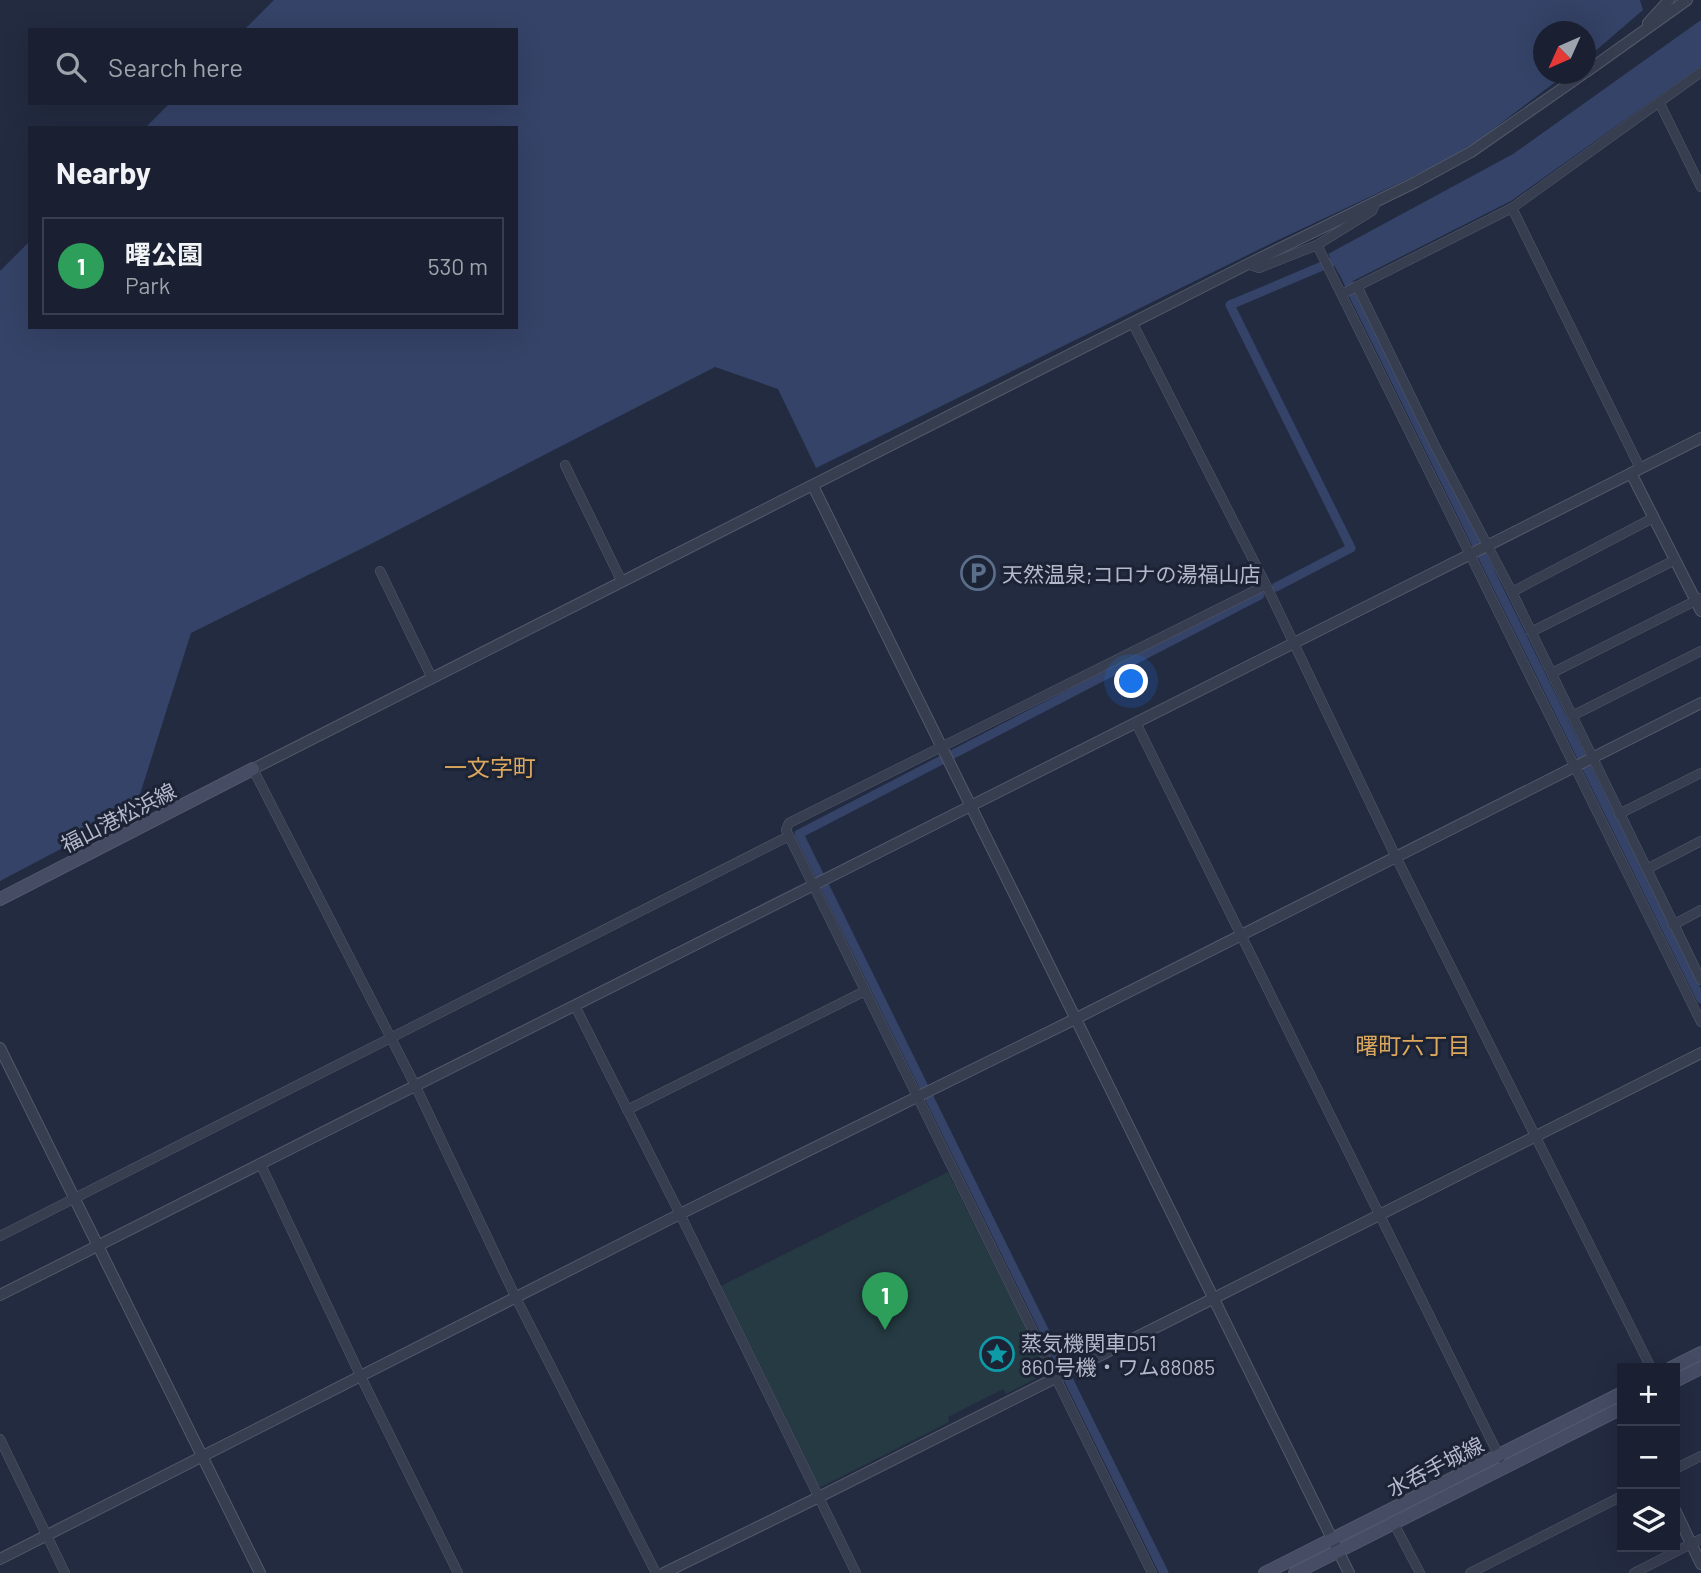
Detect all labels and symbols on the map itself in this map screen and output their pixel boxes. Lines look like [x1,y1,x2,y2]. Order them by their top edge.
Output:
north arrow [1533,21,1596,84]
parking icon: 天然温泉;コロナの湯福山店 [959,554,997,592]
place label: 天然温泉;コロナの湯福山店 [1002,561,1261,586]
your location [1114,664,1148,698]
district label: 一文字町 [444,753,536,781]
street label: 福山港松浜線 [56,777,180,857]
district label: 曙町六丁目 [1356,1031,1471,1059]
pin: 1 [862,1272,908,1330]
place label: 蒸気機関車D51 860号機・ワム88085 [1021,1330,1215,1379]
place icon: 蒸気機関車D51 860号機・ワム88085 [978,1335,1016,1373]
street label: 水呑手城線 [1383,1431,1487,1501]

